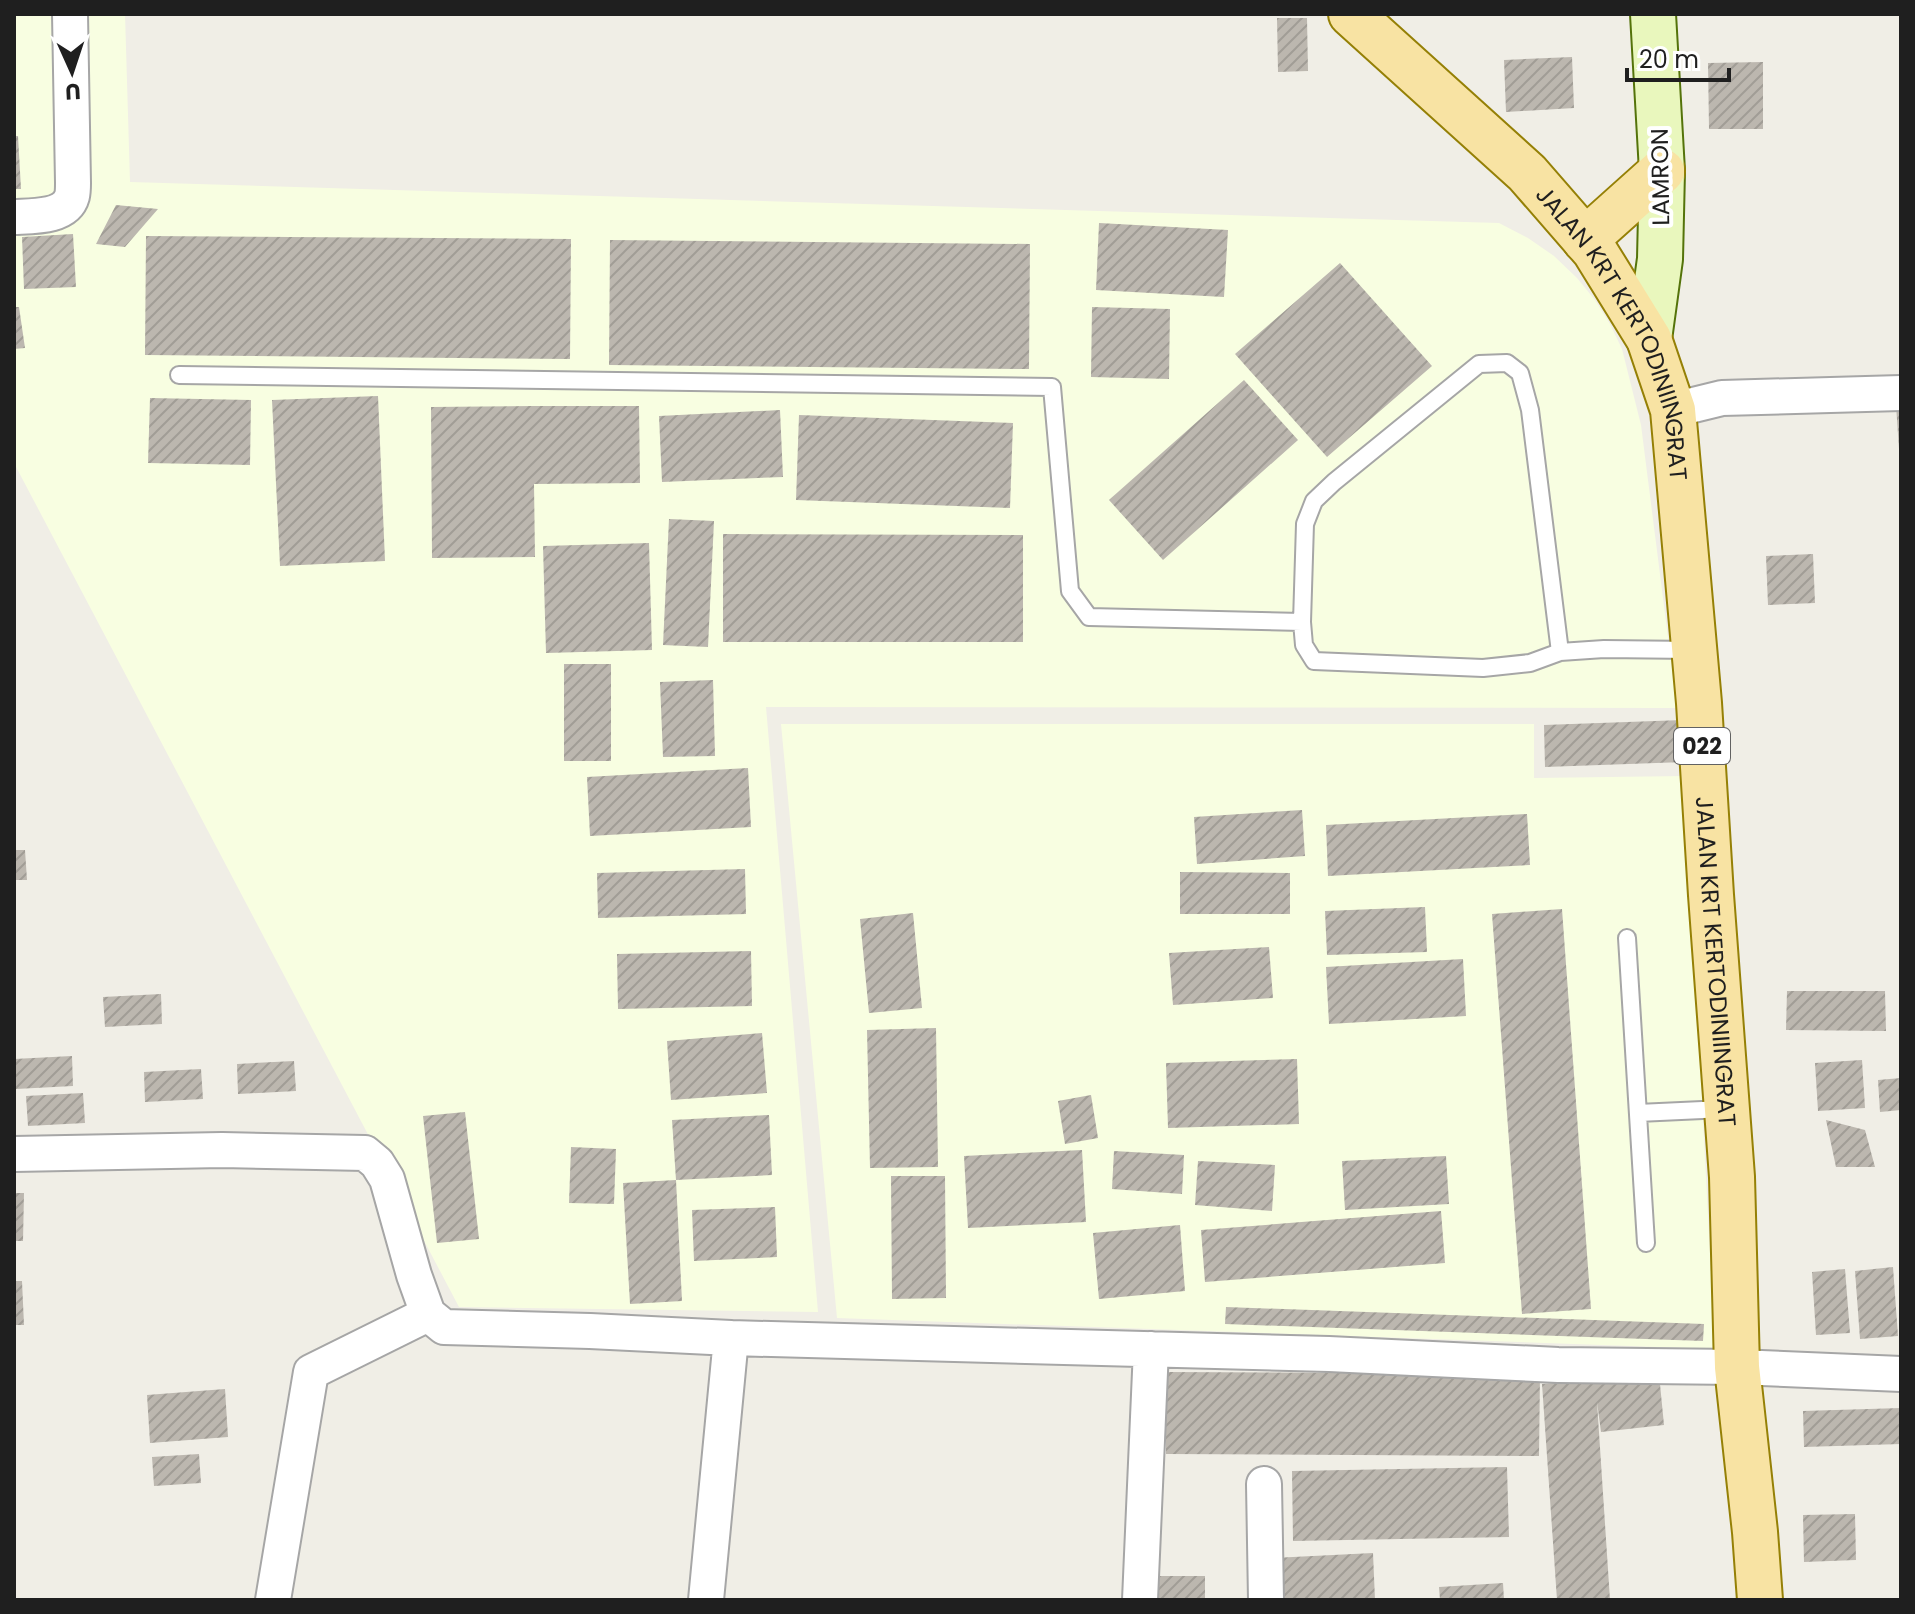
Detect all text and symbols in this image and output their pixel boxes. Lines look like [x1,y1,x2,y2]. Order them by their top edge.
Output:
north arrow [32,32,112,112]
scale bar [1627,32,1729,82]
text: 20 m [1639,43,1699,76]
text: U [64,76,82,107]
street label: LAMRON [1643,128,1677,226]
street label: JALAN KRT KERTODINIINGRAT [1528,178,1696,482]
road number: 022 [1674,728,1730,764]
street label: JALAN KRT KERTODINIINGRAT [1688,795,1745,1128]

